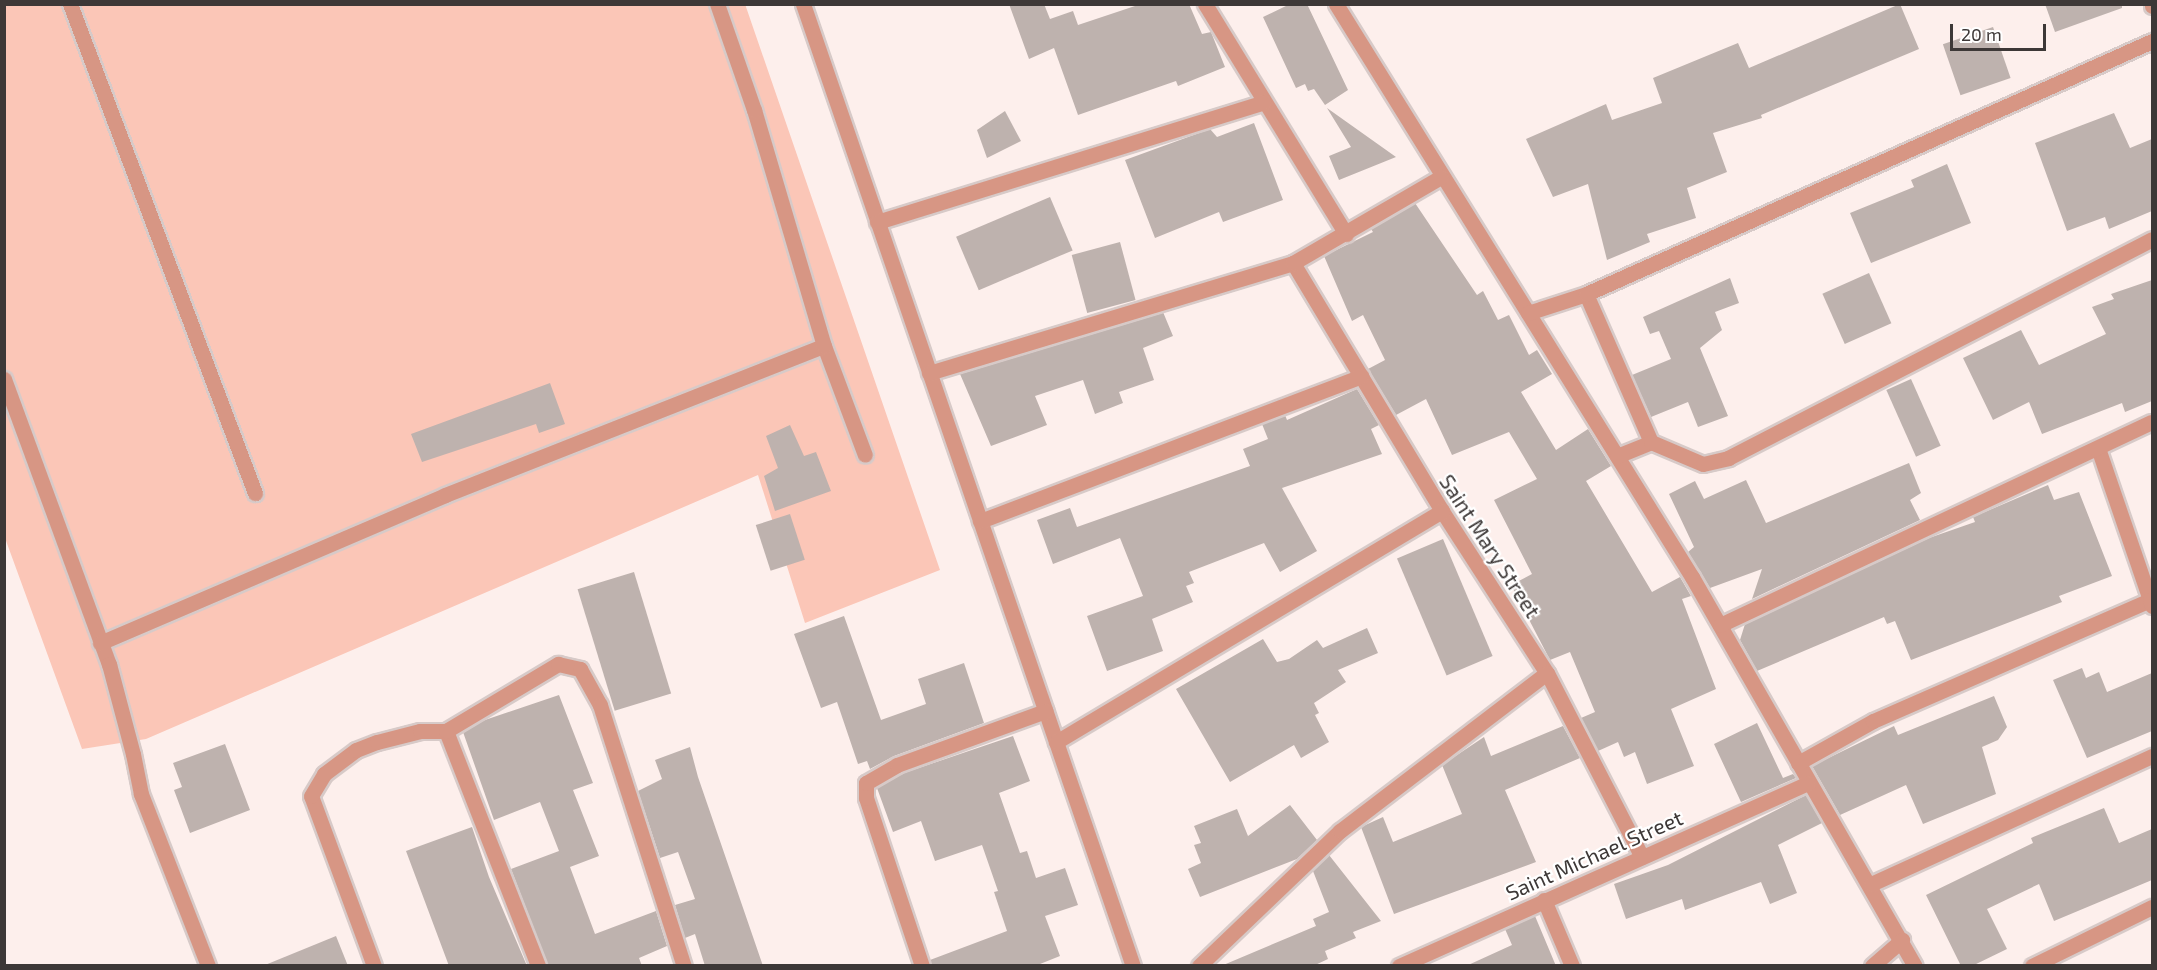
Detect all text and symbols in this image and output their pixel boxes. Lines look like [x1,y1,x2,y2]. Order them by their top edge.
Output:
scale bar [1953,12,2049,50]
text: 20 m [1961,23,2002,45]
street label: Saint Mary Street [1434,470,1546,622]
street label: Saint Michael Street [1501,805,1687,905]

